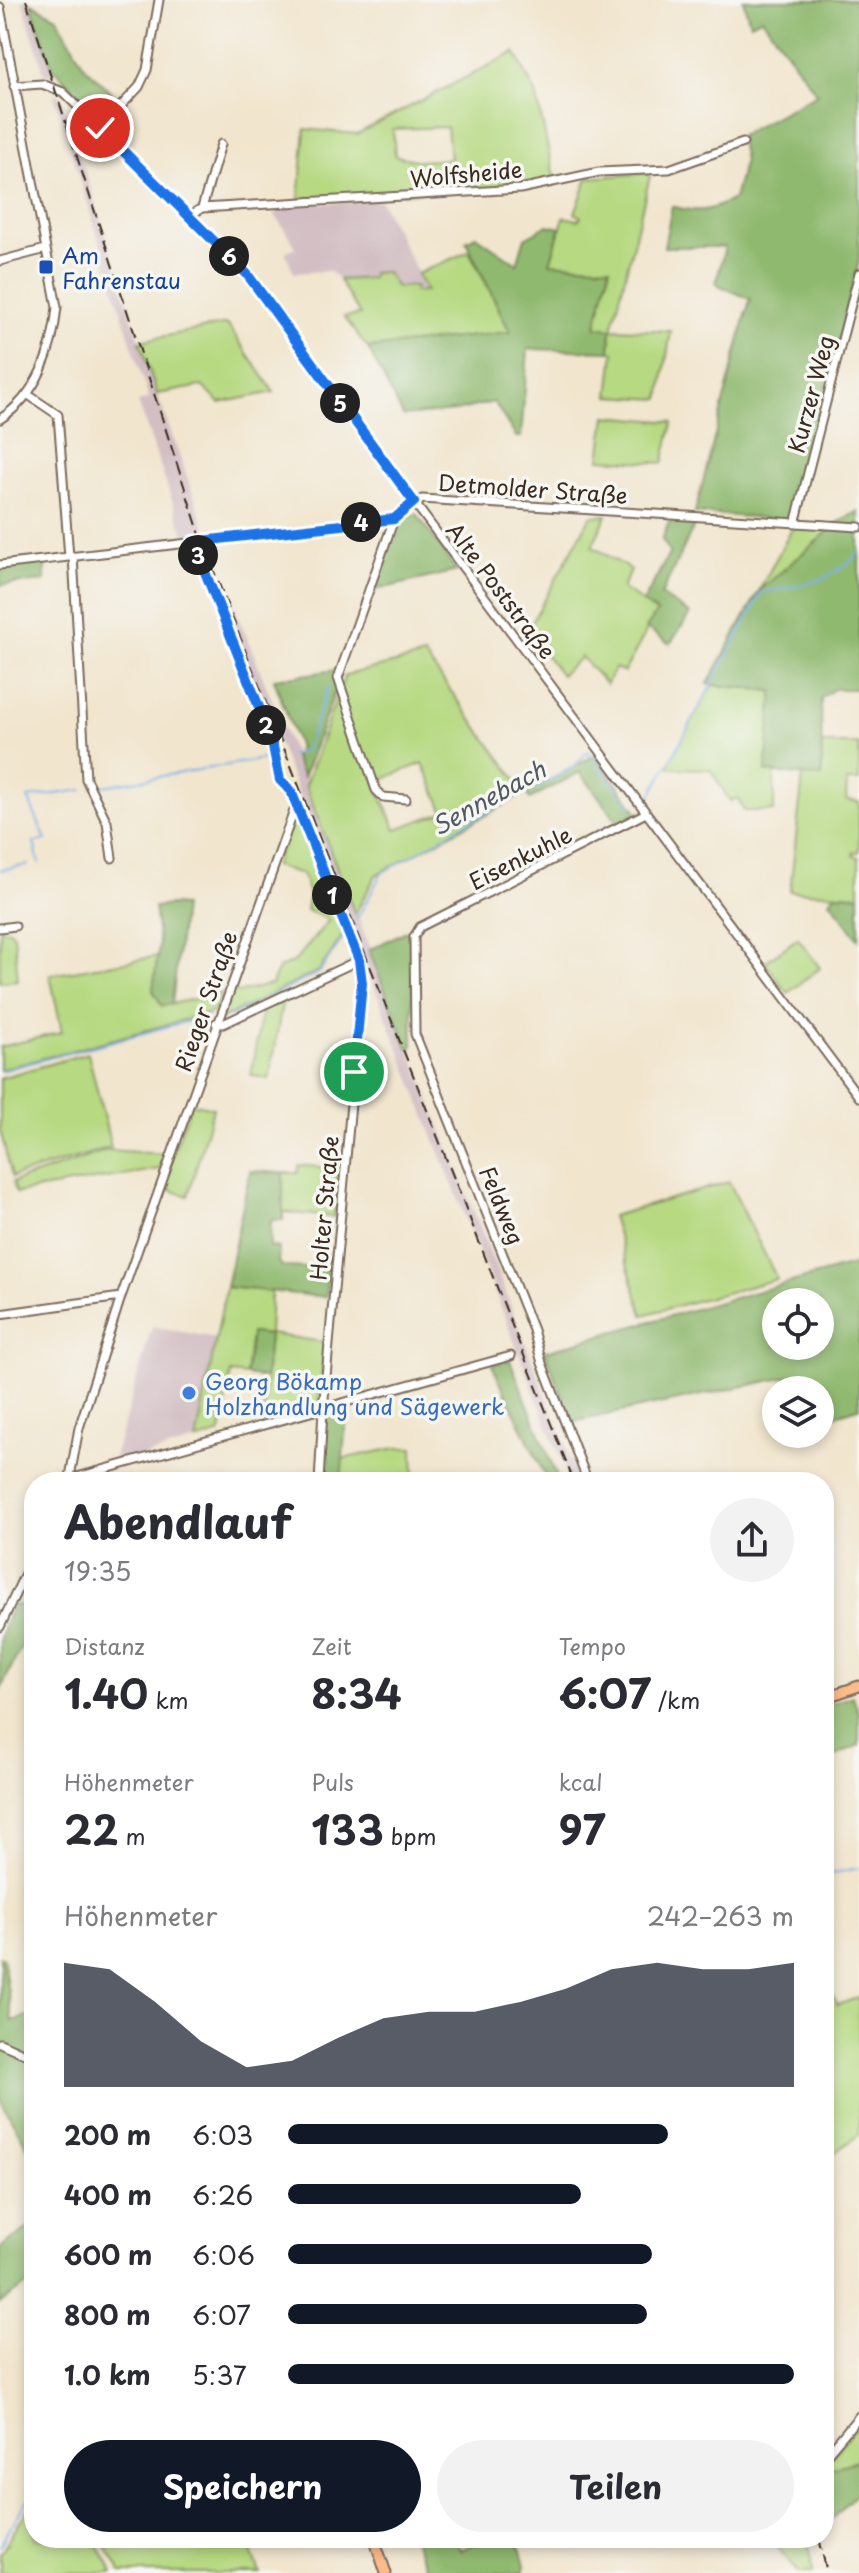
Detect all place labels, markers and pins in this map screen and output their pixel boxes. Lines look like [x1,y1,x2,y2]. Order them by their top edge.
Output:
pin [66,94,134,162]
pin: 6 [209,236,249,276]
place label: Am Fahrenstau [62,238,181,296]
marker: Am Fahrenstau [37,258,55,276]
pin: 5 [320,383,360,423]
pin: 4 [341,502,381,542]
pin: 3 [178,535,218,575]
pin: 2 [246,705,286,745]
pin: 1 [312,875,352,915]
pin [320,1038,388,1106]
place label: Georg Bökamp Holzhandlung und Sägewerk [205,1364,504,1422]
marker: Georg Bökamp Holzhandlung und Sägewerk [180,1384,198,1402]

